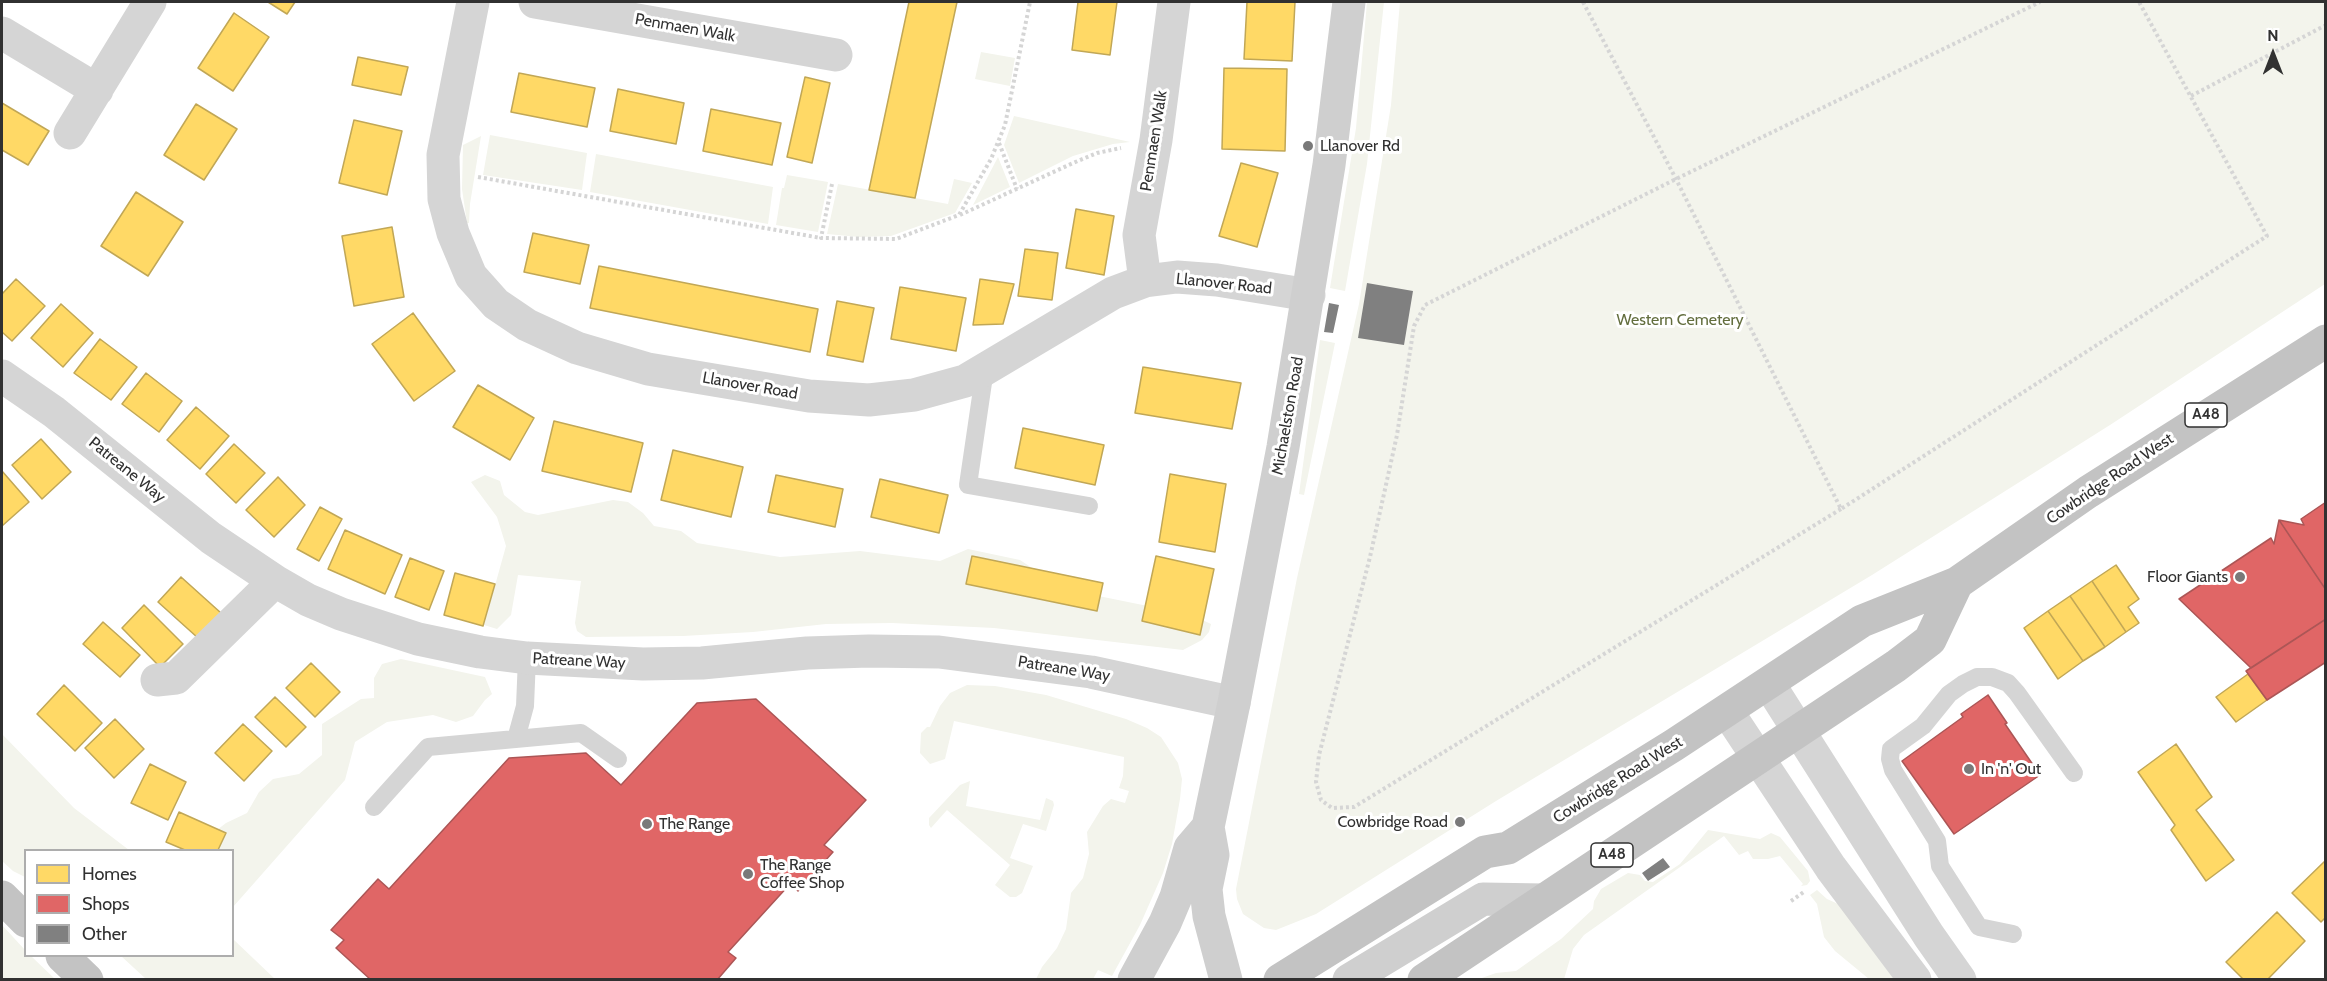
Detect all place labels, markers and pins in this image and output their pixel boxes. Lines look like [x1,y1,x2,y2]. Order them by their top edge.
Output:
place label: Llanover Rd [1320,136,1400,156]
marker: Llanover Rd [1301,139,1315,153]
place label: Floor Giants [2147,567,2228,587]
marker: Floor Giants [2233,570,2247,584]
place label: In 'n' Out [1981,759,2041,779]
marker: In 'n' Out [1962,762,1976,776]
place label: Cowbridge Road [1337,812,1448,832]
place label: The Range [659,814,730,834]
marker: Cowbridge Road [1453,815,1467,829]
marker: The Range [640,817,654,831]
place label: The Range Coffee Shop [760,855,844,893]
marker: The Range Coffee Shop [741,867,755,881]

